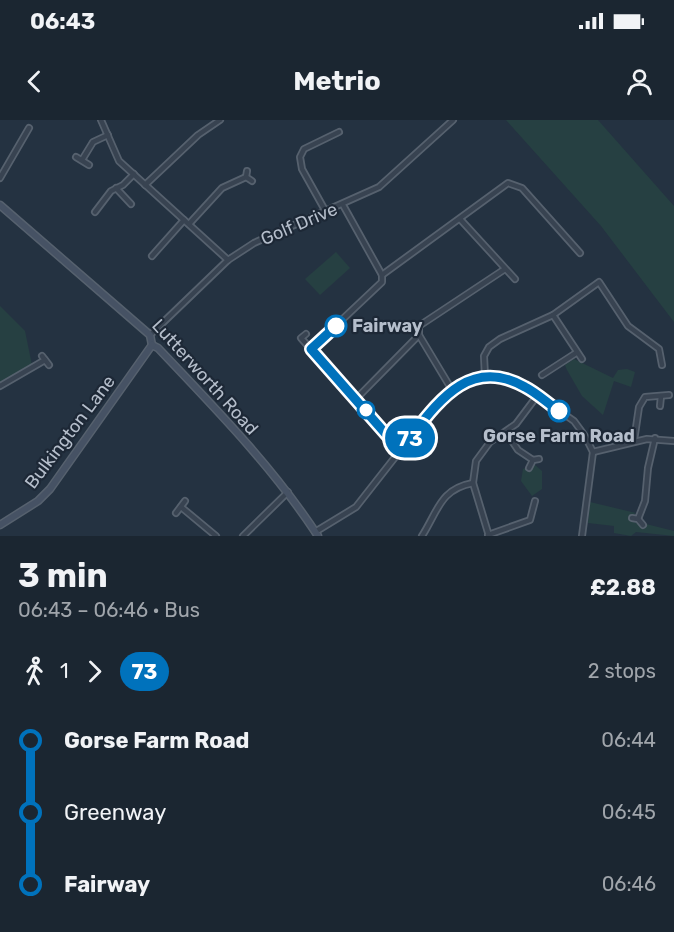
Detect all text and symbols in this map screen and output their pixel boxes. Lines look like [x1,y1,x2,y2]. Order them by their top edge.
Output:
text: 06:43 [30,8,95,35]
icon: back [18,65,51,98]
text: Metrio [293,65,381,97]
icon: person [623,65,656,98]
street label: Golf Drive [257,198,341,250]
street label: Lutterworth Road [147,315,263,439]
marker: Fairway [325,315,347,337]
place label: Fairway [352,315,423,337]
street label: Bulkington Lane [20,371,120,493]
marker: Gorse Farm Road [548,400,570,422]
unlabelled marker [357,401,375,419]
line badge: 73 [383,418,437,458]
place label: Gorse Farm Road [483,425,635,447]
text: 73 [397,426,423,451]
text: 3 min [18,556,108,595]
text: £2.88 [590,574,656,601]
text: 06:43 – 06:46 · Bus [18,598,200,622]
icon: walk [18,655,51,688]
icon: forward [78,655,111,688]
text: 1 [60,659,69,683]
text: 73 [132,659,157,684]
text: 2 stops [588,659,656,683]
text: Gorse Farm Road [64,727,250,754]
text: 06:44 [601,728,656,752]
text: Greenway [64,799,166,826]
text: 06:45 [602,800,656,824]
text: Fairway [64,871,150,898]
text: 06:46 [602,872,656,896]

